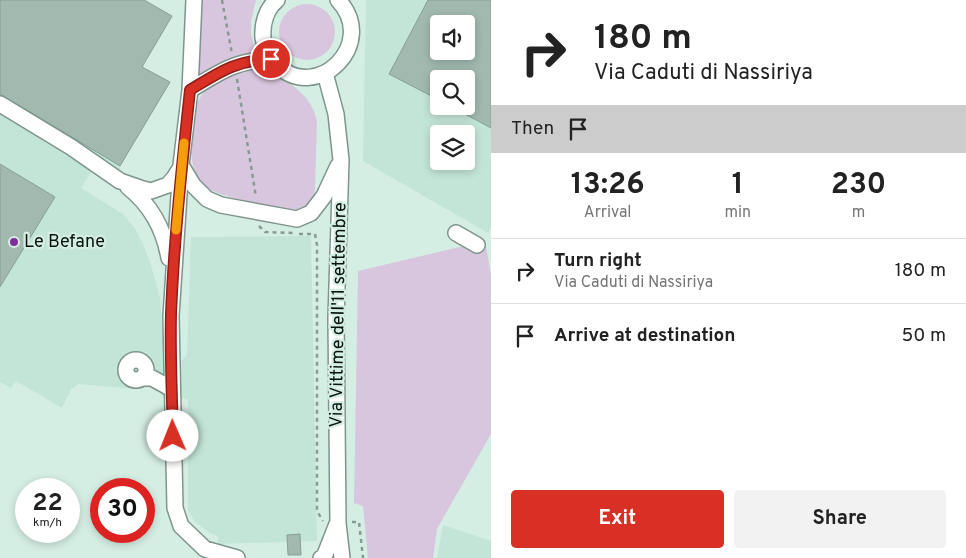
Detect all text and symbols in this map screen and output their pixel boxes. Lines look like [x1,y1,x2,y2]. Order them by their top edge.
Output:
map controls [430,15,475,170]
button: sound [430,15,475,60]
text: 180 m [594,17,692,61]
icon: right [511,20,576,85]
pin [250,38,292,80]
icon: arrive [257,45,285,73]
text: Via Caduti di Nassiriya [594,60,813,87]
button: search [430,70,475,115]
icon: arrive [564,115,592,143]
text: Then [511,117,554,141]
button: layers [430,125,475,170]
text: 13:26 [571,167,645,204]
text: 1 [732,167,744,204]
text: 230 [831,167,886,204]
street label: Via Vittime dell'11 settembre [326,202,352,428]
text: Arrival [584,203,632,223]
text: min [724,203,751,223]
text: m [852,203,865,223]
place label: Le Befane [24,231,105,254]
marker: Le Befane [8,236,20,248]
text: Turn right [554,249,642,273]
icon: right [511,257,539,285]
text: 180 m [895,259,946,283]
text: Via Caduti di Nassiriya [554,273,713,293]
icon: arrive [511,322,539,350]
text: Arrive at destination [554,324,735,348]
text: 50 m [901,324,946,348]
position arrow [146,409,198,461]
speed limit sign: 30 [90,478,155,543]
text: 22 [32,488,63,520]
button: Exit [511,490,724,548]
button: Share [734,490,946,548]
text: km/h [33,515,62,531]

